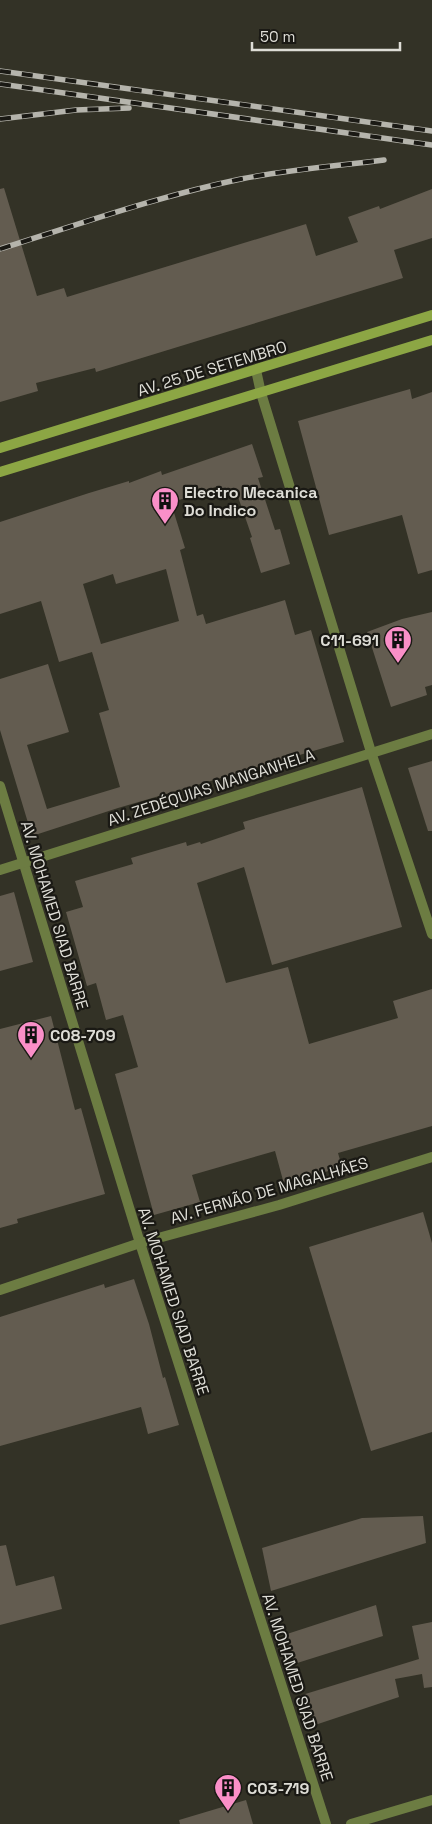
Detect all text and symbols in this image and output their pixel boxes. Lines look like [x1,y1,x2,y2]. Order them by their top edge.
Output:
scale bar [252,20,400,52]
text: 50 m [260,27,295,46]
street label: AV. 25 DE SETEMBRO [135,336,289,401]
place label: Electro Mecanica Do Indico [184,482,317,521]
building icon: Electro Mecanica Do Indico [150,486,180,525]
building icon: C11-691 [383,625,413,664]
place label: C11-691 [320,630,379,651]
street label: AV. ZEDÉQUIAS MANGANHELA [105,744,317,831]
street label: AV. MOHAMED SIAD BARRE [16,818,93,1012]
building icon: C08-709 [16,1020,46,1059]
place label: C08-709 [50,1025,116,1046]
street label: AV. FERNÃO DE MAGALHÃES [168,1152,371,1229]
street label: AV. MOHAMED SIAD BARRE [133,1204,214,1398]
street label: AV. MOHAMED SIAD BARRE [257,1590,338,1784]
building icon: C03-719 [213,1773,243,1812]
place label: C03-719 [247,1778,310,1799]

